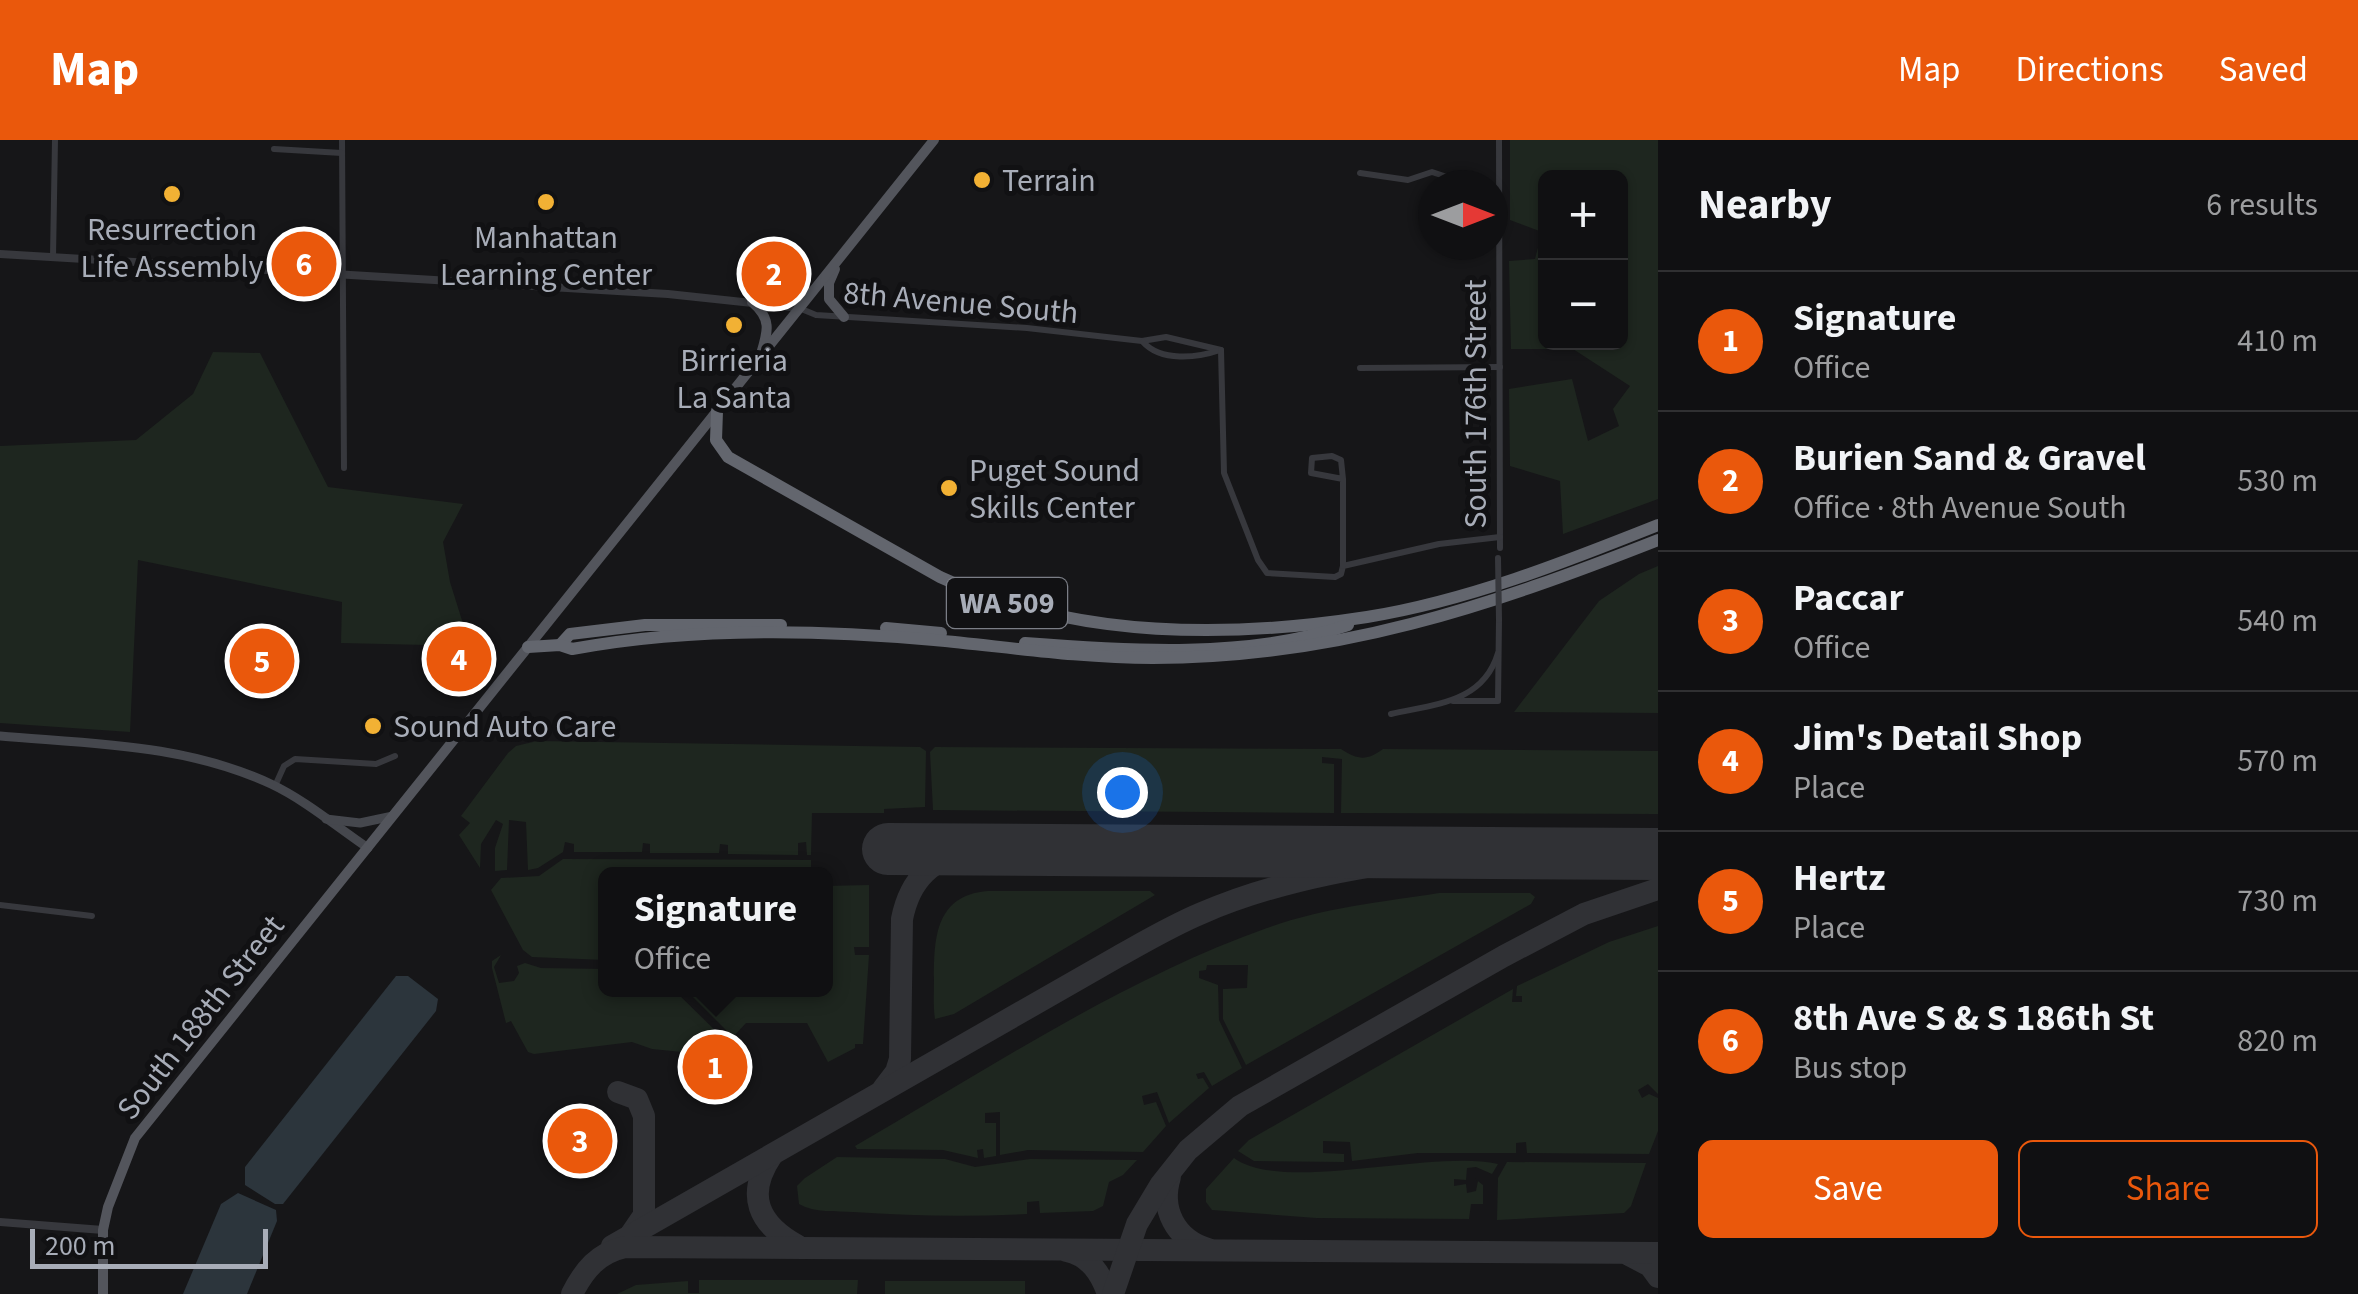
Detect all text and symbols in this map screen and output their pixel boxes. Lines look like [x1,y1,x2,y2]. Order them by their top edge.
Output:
text: Map [50,36,139,104]
text: Map [1898,45,1961,95]
text: Directions [2016,45,2164,95]
text: Saved [2219,45,2308,95]
place label: Terrain [1002,158,1096,204]
marker: Terrain [971,169,993,191]
north arrow [1418,170,1508,260]
map controls [1538,170,1628,350]
button: + [1538,170,1628,260]
text: Nearby [1698,175,1832,235]
text: 6 results [2206,182,2318,228]
marker: Resurrection Life Assembly [161,183,183,205]
marker: Manhattan Learning Center [535,191,557,213]
place label: Resurrection Life Assembly [81,207,263,290]
place label: Manhattan Learning Center [440,215,653,298]
pin: 6 [272,226,336,302]
pin: 2 [742,236,806,312]
button: − [1538,260,1628,350]
street label: 8th Avenue South [842,270,1080,336]
street label: South 176th Street [1453,279,1499,528]
text: Signature [1793,291,1957,345]
marker: Birrieria La Santa [723,314,745,336]
text: 1 [1722,318,1739,364]
text: 410 m [2237,318,2318,364]
place label: Birrieria La Santa [676,338,792,421]
text: Office [1793,345,1870,391]
text: Burien Sand & Gravel [1793,431,2146,485]
place label: Puget Sound Skills Center [969,448,1140,531]
text: 2 [1722,458,1739,504]
text: 530 m [2237,458,2318,504]
marker: Puget Sound Skills Center [938,477,960,499]
text: Office · 8th Avenue South [1793,485,2127,531]
text: Paccar [1793,571,1904,625]
road number: WA 509 [947,578,1067,628]
text: 3 [1722,598,1739,644]
text: 540 m [2237,598,2318,644]
pin: 4 [426,622,492,696]
pin: 5 [230,624,294,698]
text: Office [1793,625,1870,671]
place label: Sound Auto Care [393,704,616,750]
text: Jim's Detail Shop [1793,711,2082,765]
marker: Sound Auto Care [362,715,384,737]
text: 4 [1722,738,1739,784]
text: 570 m [2237,738,2318,784]
text: Place [1793,765,1865,811]
your location [1097,767,1148,818]
text: Hertz [1793,851,1885,905]
popup [598,867,833,997]
text: 5 [1722,878,1739,924]
text: 730 m [2237,878,2318,924]
text: Signature [634,882,797,936]
street label: South 188th Street [106,905,296,1130]
text: Place [1793,905,1865,951]
text: Office [634,936,711,982]
text: 8th Ave S & S 186th St [1793,991,2154,1045]
text: 6 [1722,1018,1739,1064]
text: 820 m [2237,1018,2318,1064]
pin: 1 [682,1030,748,1104]
text: Bus stop [1793,1045,1907,1091]
pin: 3 [548,1104,612,1178]
button: Save [1698,1140,1998,1238]
button: Share [2018,1140,2318,1238]
scale bar [30,1224,268,1268]
text: 200 m [45,1226,116,1266]

